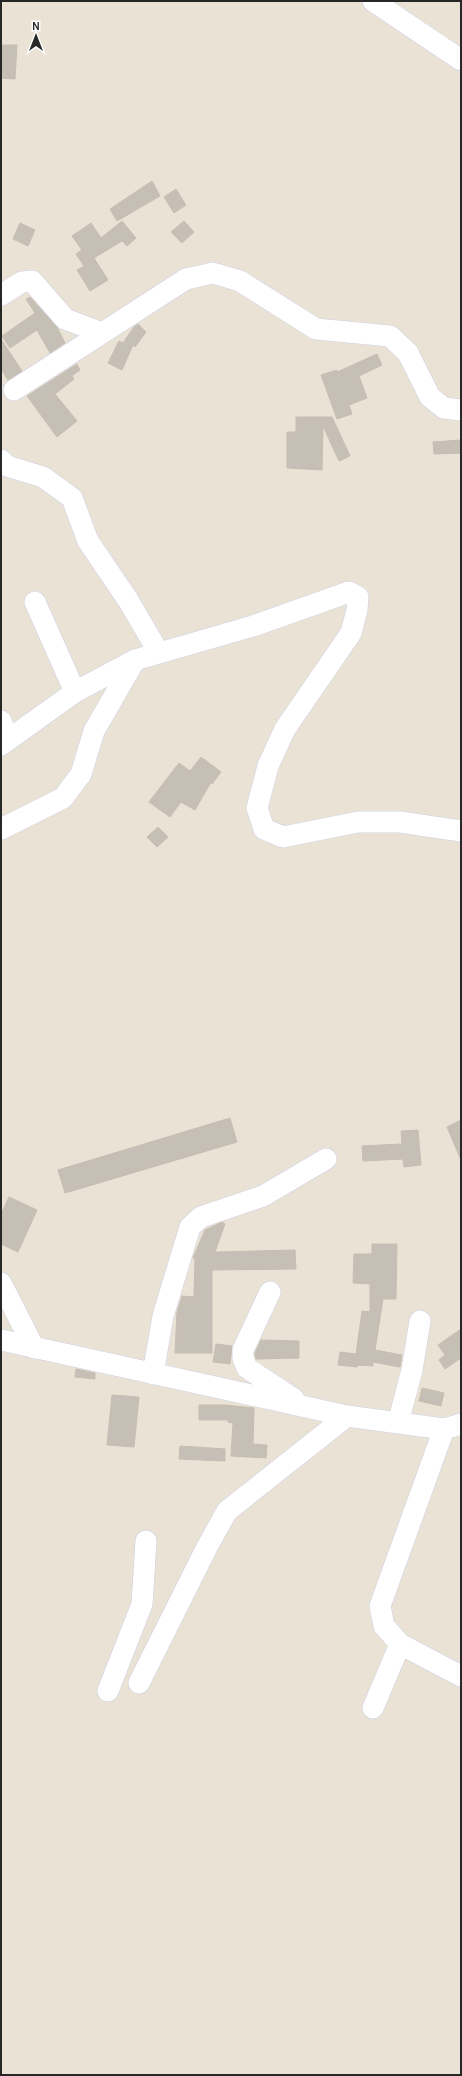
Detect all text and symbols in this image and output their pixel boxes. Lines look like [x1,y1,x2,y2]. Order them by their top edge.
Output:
north arrow [16,16,56,56]
text: N [32,20,40,33]

